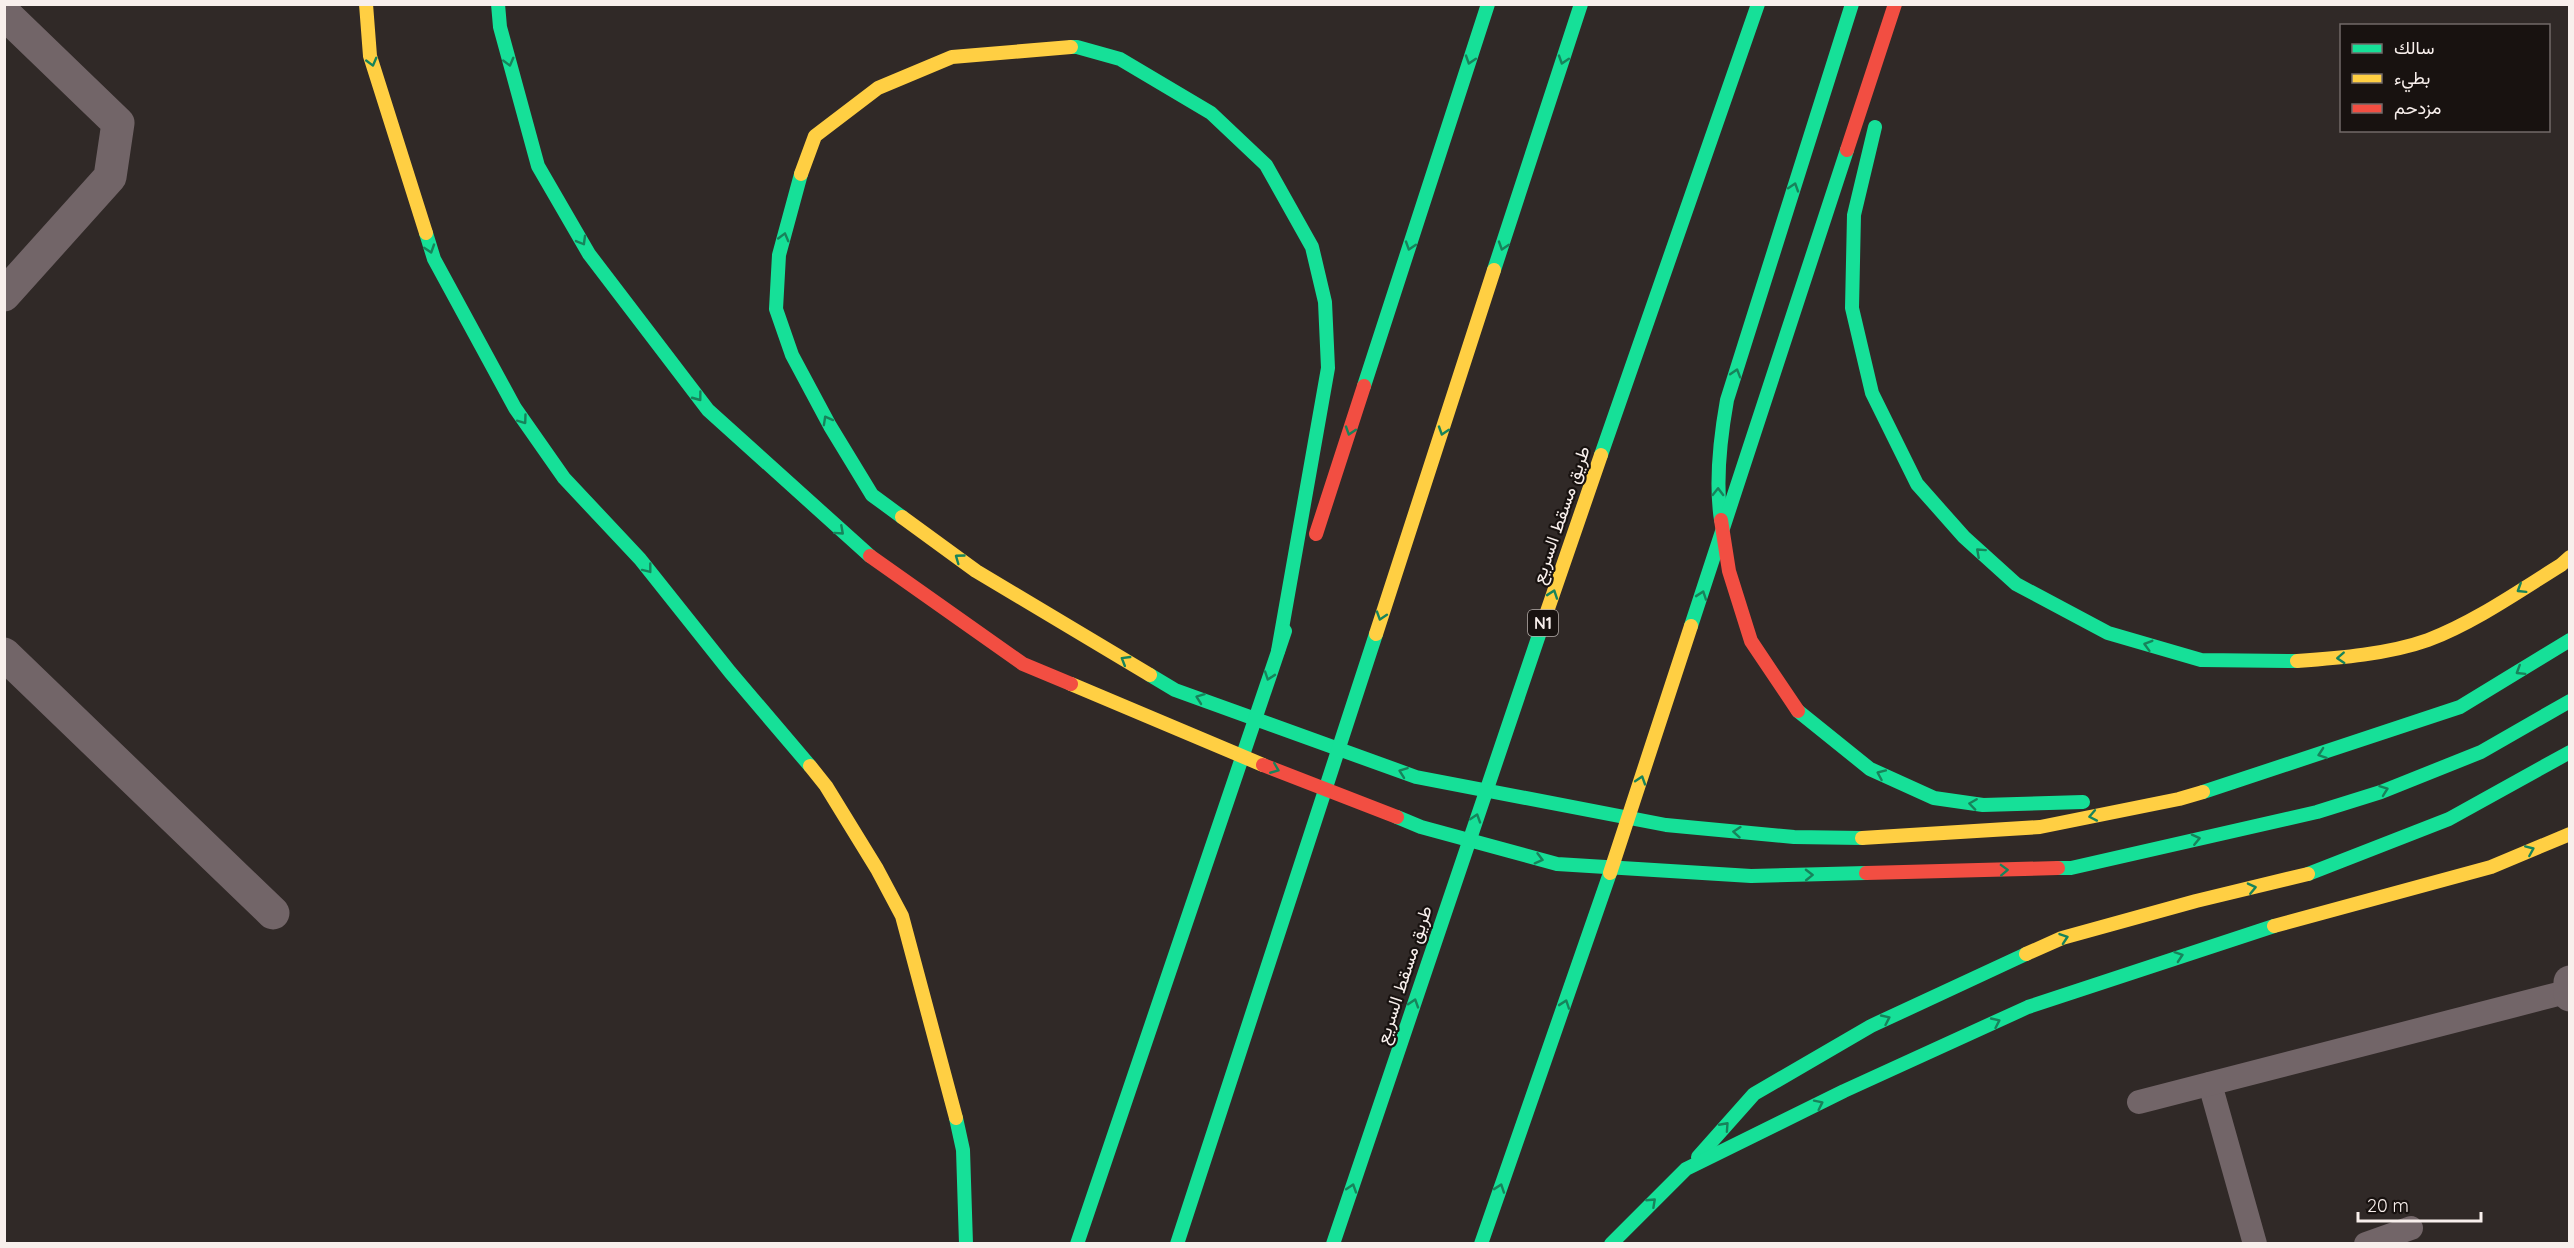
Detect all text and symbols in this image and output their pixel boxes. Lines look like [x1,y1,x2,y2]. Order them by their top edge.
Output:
legend [2340,24,2550,132]
text: سالك [2394,36,2434,59]
one-way arrow [1465,54,1477,65]
one-way arrow [1558,54,1571,65]
one-way arrow [502,56,514,67]
one-way arrow [365,57,377,67]
text: بطيء [2394,66,2430,93]
text: مزدحم [2394,96,2441,120]
one-way arrow [1787,182,1799,193]
one-way arrow [776,232,789,242]
one-way arrow [574,235,586,245]
one-way arrow [1404,240,1417,251]
one-way arrow [1498,240,1511,251]
one-way arrow [423,243,436,253]
one-way arrow [1729,368,1741,379]
one-way arrow [691,391,702,402]
one-way arrow [516,413,527,424]
one-way arrow [823,416,834,426]
one-way arrow [1344,425,1357,436]
one-way arrow [1437,425,1450,436]
street label: طريق مسقط السريع [1526,443,1596,587]
one-way arrow [1712,488,1725,497]
one-way arrow [833,524,844,535]
one-way arrow [1976,548,1986,559]
one-way arrow [954,554,965,565]
one-way arrow [640,562,651,573]
one-way arrow [2517,582,2527,594]
one-way arrow [1545,589,1558,600]
one-way arrow [1695,590,1707,601]
one-way arrow [1376,610,1389,621]
road number: N1 [1528,610,1558,636]
one-way arrow [2143,640,2154,652]
one-way arrow [2337,651,2346,664]
one-way arrow [1121,655,1131,667]
one-way arrow [2516,663,2526,675]
one-way arrow [1264,670,1277,681]
one-way arrow [1195,693,1205,706]
one-way arrow [2317,747,2328,759]
one-way arrow [1269,762,1280,774]
one-way arrow [1398,767,1409,779]
one-way arrow [1876,769,1887,781]
one-way arrow [1634,775,1646,786]
one-way arrow [2378,785,2389,798]
one-way arrow [1969,798,1978,810]
one-way arrow [2089,809,2099,822]
one-way arrow [1468,813,1481,824]
one-way arrow [1733,826,1742,839]
one-way arrow [2190,833,2200,846]
one-way arrow [2524,846,2535,858]
one-way arrow [1534,851,1544,864]
one-way arrow [2000,864,2009,876]
one-way arrow [1805,869,1814,881]
one-way arrow [2247,882,2257,895]
street label: طريق مسقط السريع [1370,903,1438,1047]
one-way arrow [2058,933,2068,946]
one-way arrow [2173,951,2184,964]
one-way arrow [1406,998,1419,1009]
one-way arrow [1558,1000,1571,1010]
one-way arrow [1880,1014,1891,1026]
one-way arrow [1989,1018,2000,1030]
one-way arrow [1812,1099,1823,1111]
one-way arrow [1718,1122,1729,1133]
one-way arrow [1345,1183,1357,1194]
one-way arrow [1493,1183,1506,1194]
scale bar [2358,1185,2481,1223]
text: 20 m [2367,1194,2409,1217]
one-way arrow [1645,1198,1656,1209]

